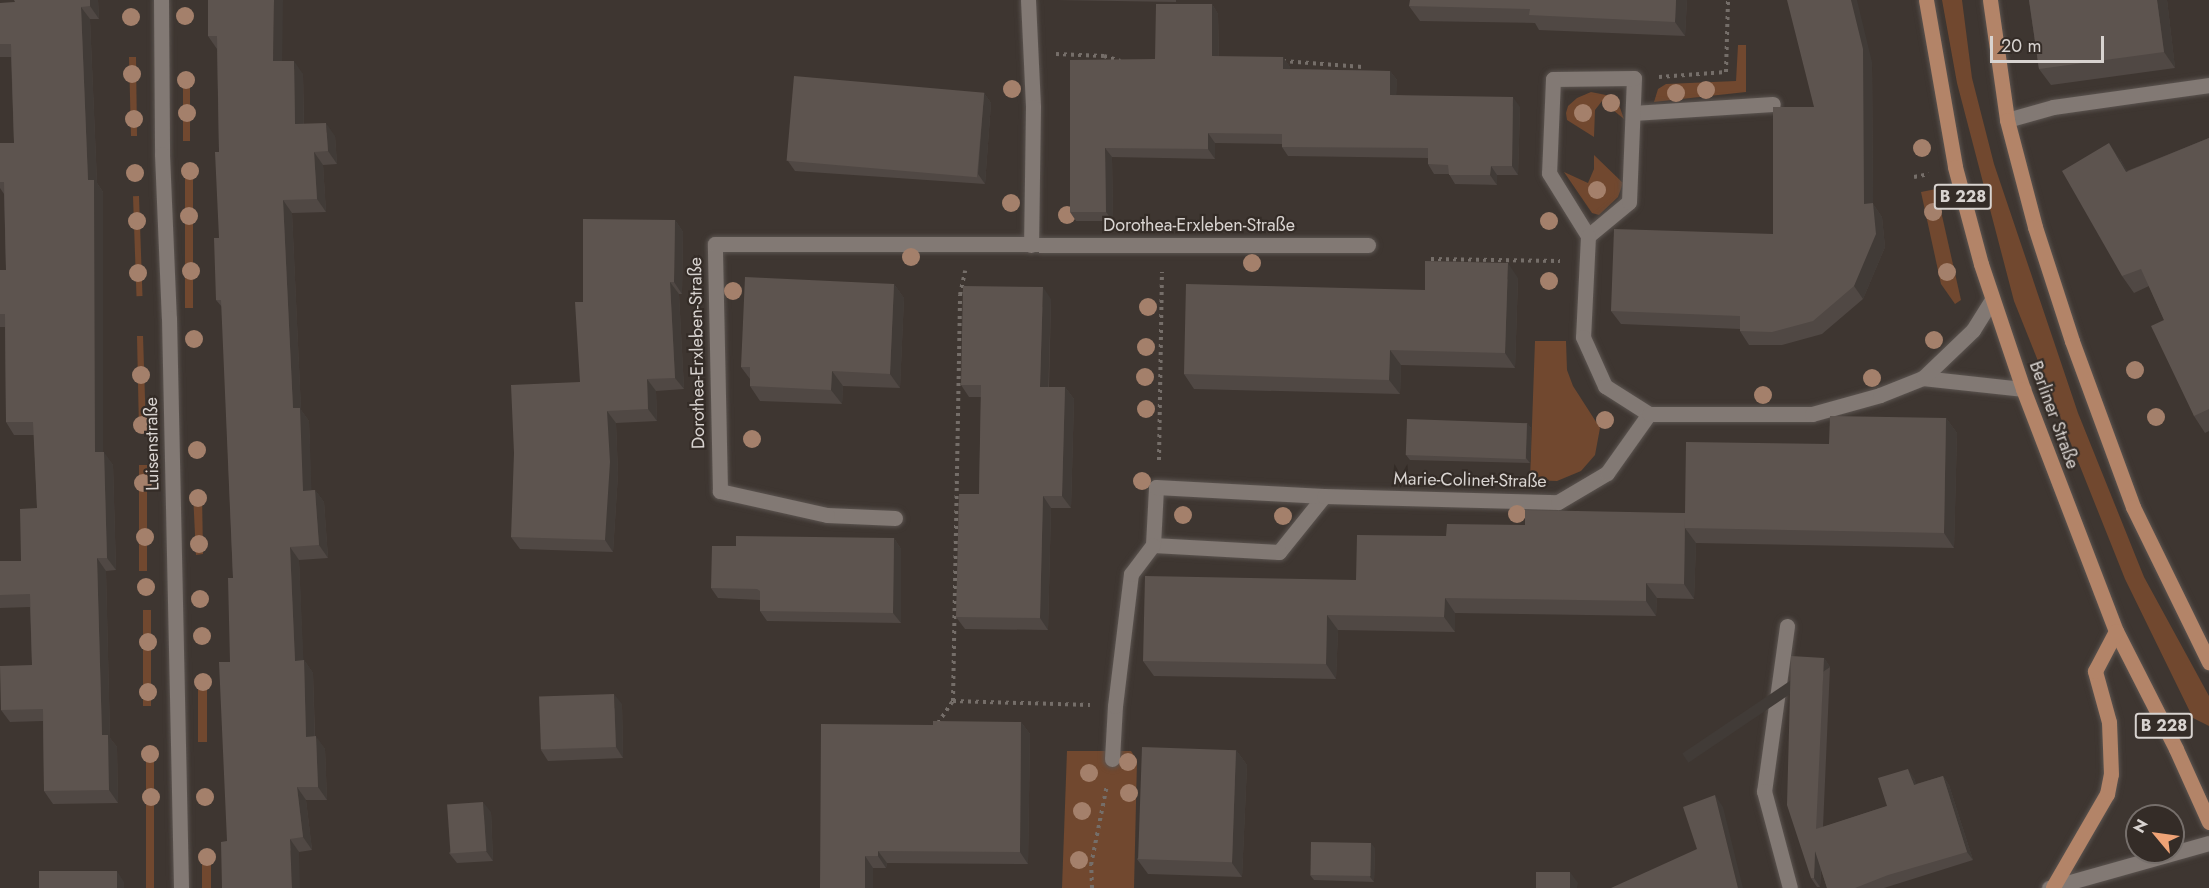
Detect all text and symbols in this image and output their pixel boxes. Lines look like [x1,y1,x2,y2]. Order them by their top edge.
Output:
scale bar [1993,24,2107,62]
text: 20 m [2001,33,2041,59]
road number: B 228 [1933,184,1993,210]
street label: Dorothea-Erxleben-Straße [1103,214,1295,236]
street label: Dorothea-Erxleben-Straße [685,257,709,449]
street label: Berliner Straße [2025,358,2083,472]
street label: Luisenstraße [140,397,164,491]
street label: Marie-Colinet-Straße [1393,468,1547,492]
road number: B 228 [2134,713,2194,739]
north arrow [2125,804,2185,864]
text: N [2127,815,2154,837]

